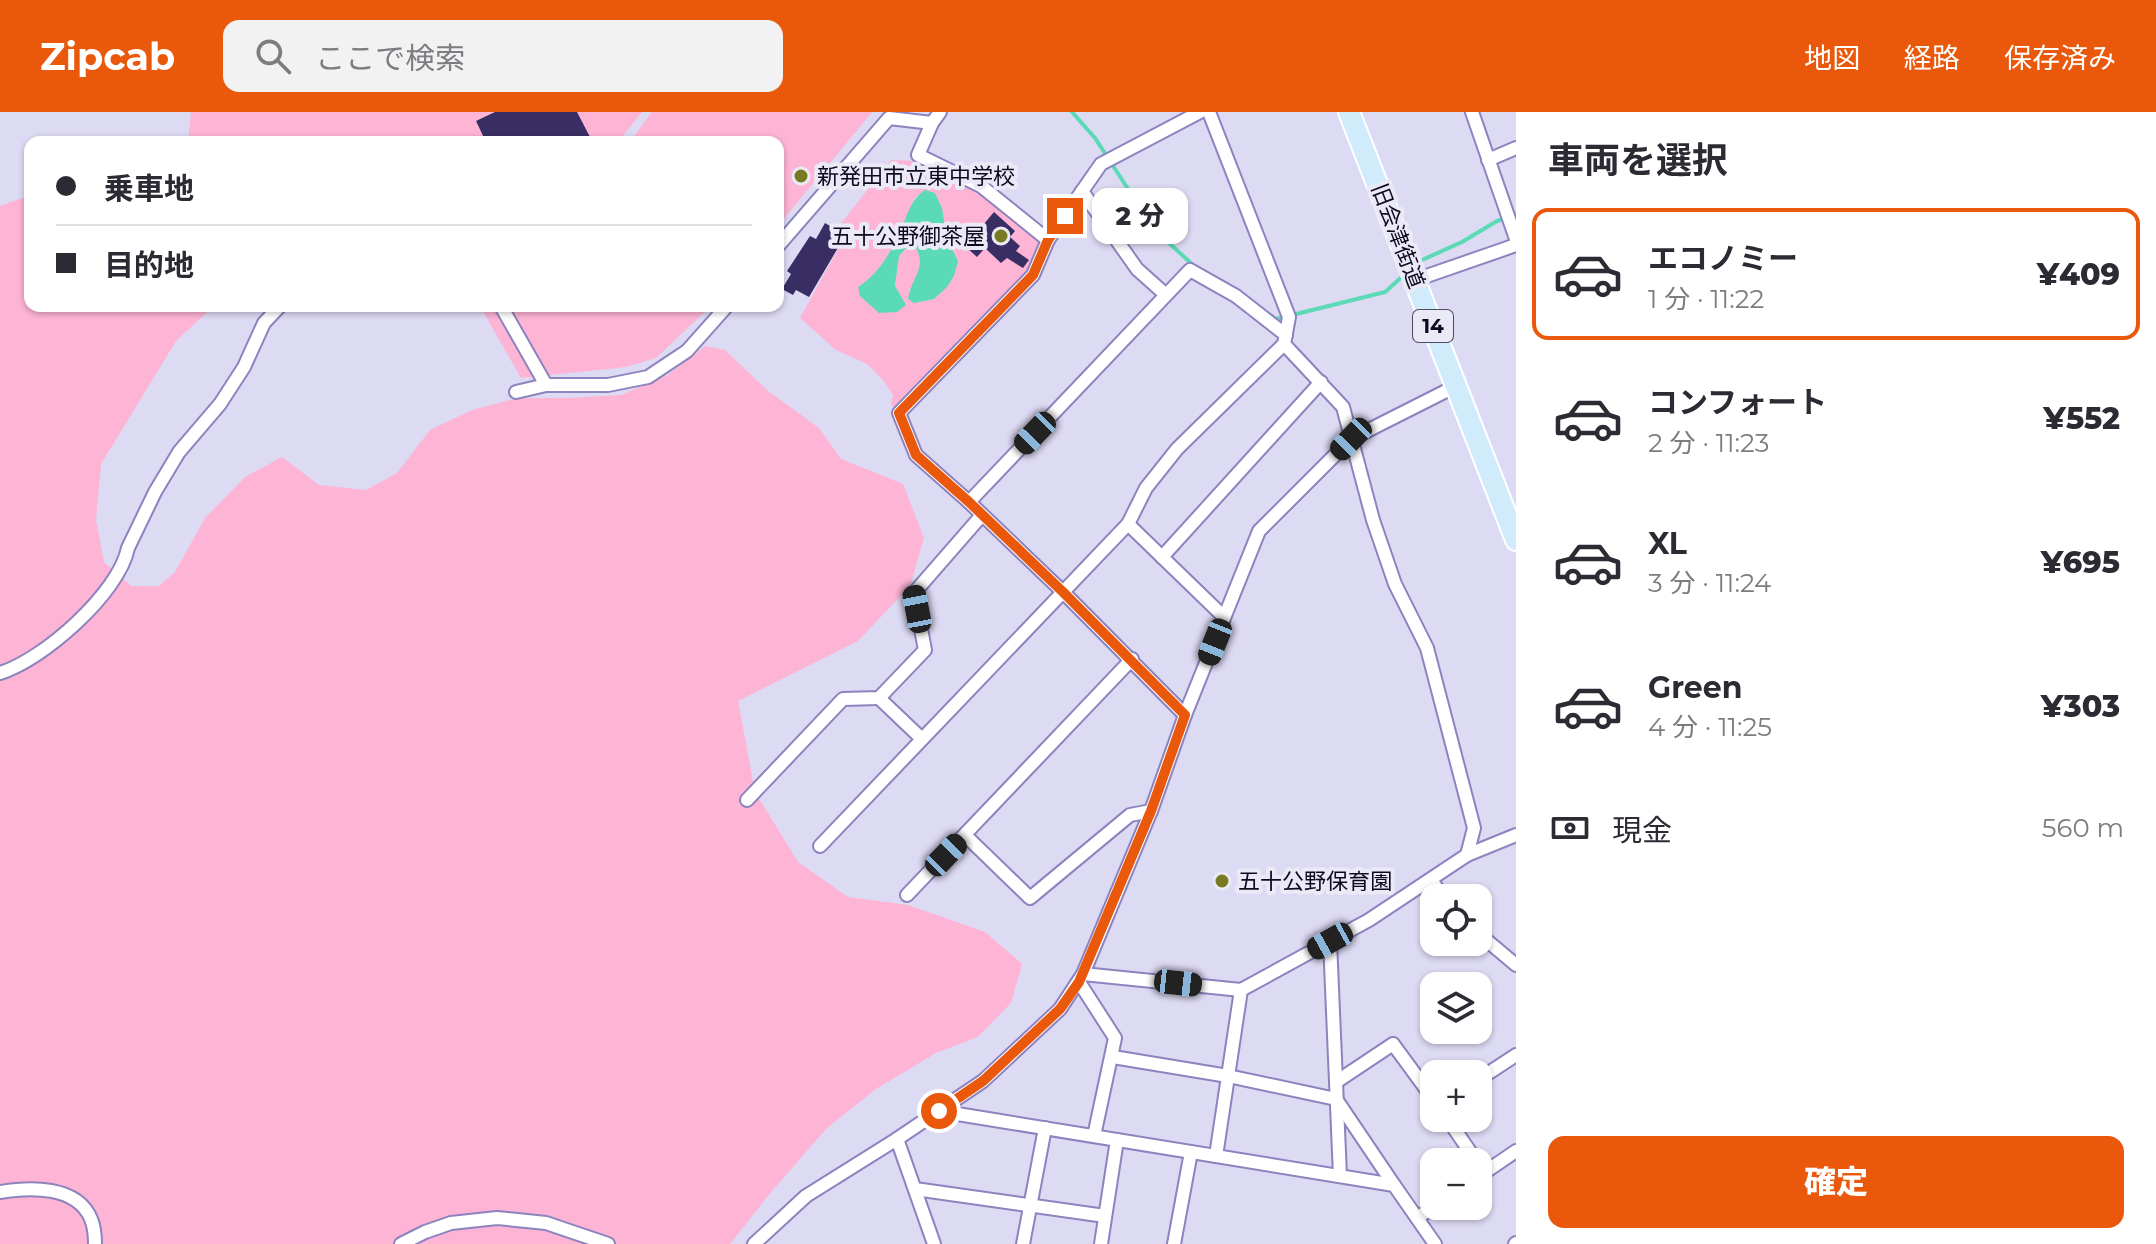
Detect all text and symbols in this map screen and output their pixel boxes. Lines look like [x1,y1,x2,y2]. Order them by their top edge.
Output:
search box [223,20,783,92]
text: Zipcab [40,33,175,80]
icon: search [251,34,295,78]
text: ここで検索 [315,40,465,77]
text: 地図 [1804,41,1860,75]
text: 経路 [1904,41,1960,75]
text: 保存済み [2004,41,2116,75]
text: 車両を選択 [1548,138,1728,182]
place label: 新発田市立東中学校 [817,163,1015,190]
marker: 新発田市立東中学校 [792,167,810,185]
text: 乗車地 [104,170,194,207]
street label: 旧会津街道 [1366,180,1430,292]
callout: 2 分 [1093,188,1189,244]
route end [1047,198,1083,234]
text: 2 分 [1115,200,1165,232]
place label: 五十公野御茶屋 [831,223,985,250]
marker: 五十公野御茶屋 [992,227,1010,245]
icon: car [1552,238,1624,310]
text: エコノミー [1648,240,1798,277]
text: 目的地 [104,247,194,284]
text: ¥409 [2037,256,2120,293]
text: 1 分 · 11:22 [1648,283,1764,315]
road number: 14 [1413,310,1453,342]
icon: car [1552,382,1624,454]
text: コンフォート [1648,384,1827,421]
text: ¥552 [2043,400,2120,437]
car [1010,407,1060,459]
car [1326,413,1376,465]
text: 2 分 · 11:23 [1648,427,1769,459]
text: XL [1648,525,1687,562]
icon: car [1552,526,1624,598]
text: ¥695 [2041,544,2120,581]
text: 3 分 · 11:24 [1648,567,1771,599]
car [901,583,933,635]
car [1195,615,1235,669]
text: Green [1648,669,1742,706]
icon: car [1552,670,1624,742]
text: ¥303 [2041,688,2120,725]
text: 4 分 · 11:25 [1648,711,1772,743]
icon: cash [1548,806,1592,850]
text: 現金 [1612,812,1672,849]
text: 560 m [2042,812,2124,844]
car [921,829,971,881]
place label: 五十公野保育園 [1238,868,1392,895]
marker: 五十公野保育園 [1213,872,1231,890]
map controls [1420,884,1492,1220]
button: locate [1420,884,1492,956]
car [1303,919,1357,963]
car [1153,969,1203,997]
button: layers [1420,972,1492,1044]
button: + [1420,1060,1492,1132]
route start [921,1093,957,1129]
button: 確定 [1548,1136,2124,1228]
button: − [1420,1148,1492,1220]

